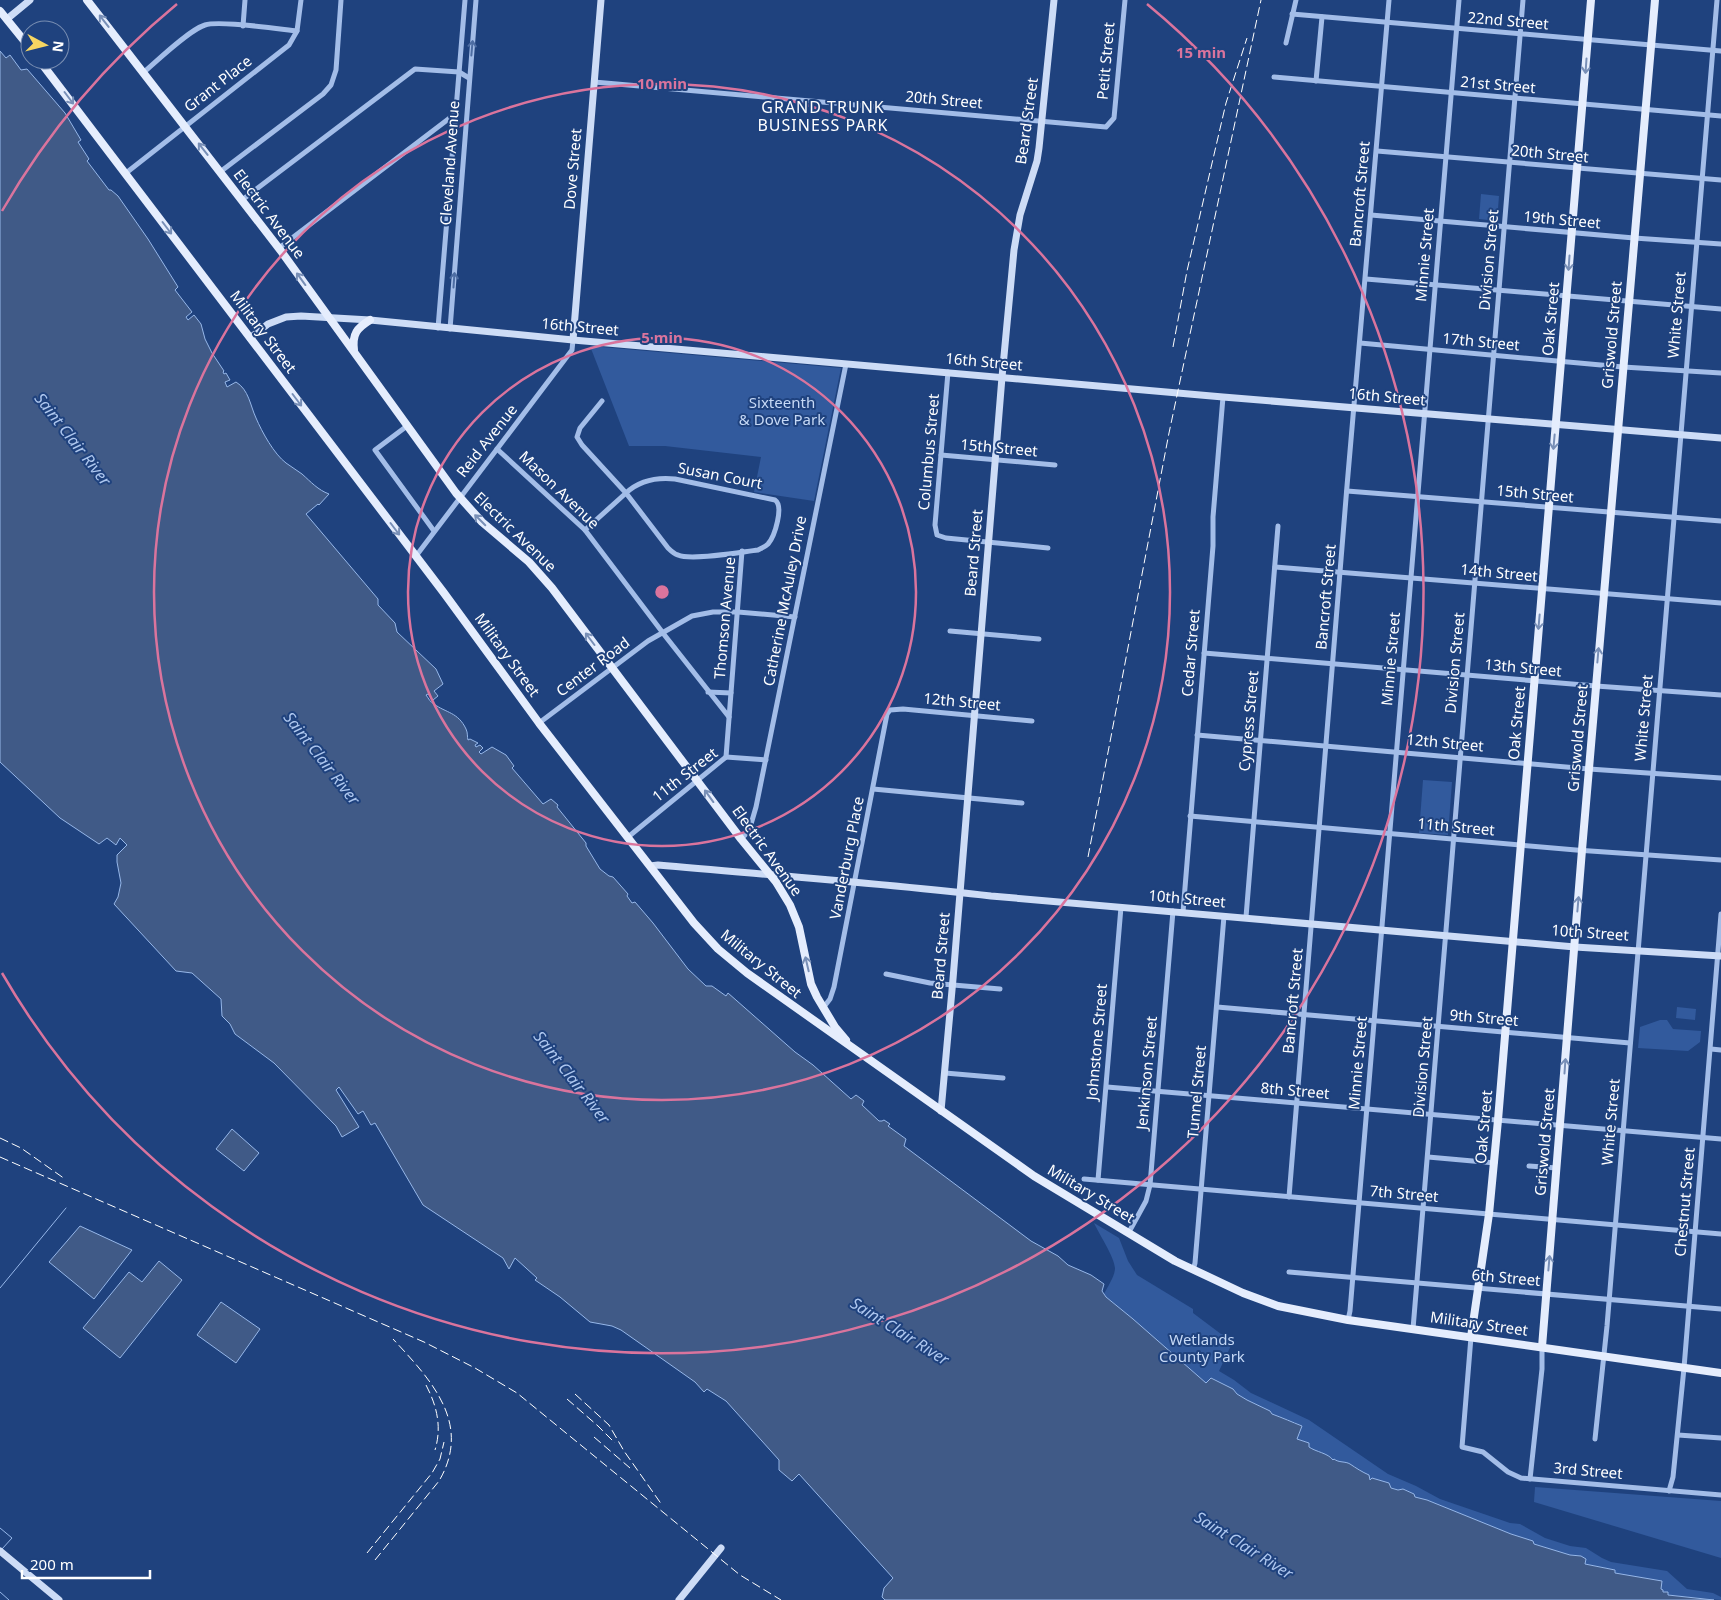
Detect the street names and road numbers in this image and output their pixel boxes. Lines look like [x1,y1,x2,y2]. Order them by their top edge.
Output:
street label: 22nd Street [1467,6,1550,34]
street label: Petit Street [1092,21,1118,101]
street label: Grant Place [179,50,255,116]
street label: 21st Street [1460,71,1537,97]
street label: Beard Street [1010,76,1042,166]
street label: 20th Street [905,86,984,112]
street label: Cleveland Avenue [435,100,463,226]
street label: Dove Street [558,127,586,210]
street label: Bancroft Street [1344,140,1374,248]
street label: 20th Street [1511,140,1590,166]
street label: Electric Avenue [230,165,310,262]
street label: 19th Street [1523,206,1602,232]
street label: Minnie Street [1410,207,1438,303]
street label: Division Street [1474,208,1502,311]
street label: White Street [1662,270,1690,359]
street label: Griswold Street [1596,280,1626,390]
street label: Oak Street [1537,281,1563,357]
street label: Military Street [226,286,302,377]
street label: 16th Street [541,313,620,339]
street label: 17th Street [1442,328,1521,354]
street label: 16th Street [945,348,1024,374]
street label: 16th Street [1348,383,1427,409]
street label: Columbus Street [913,392,943,511]
street label: Reid Avenue [451,400,521,481]
street label: 15th Street [960,434,1039,460]
street label: Mason Avenue [515,446,604,533]
street label: Susan Court [676,457,765,493]
street label: 15th Street [1496,480,1575,506]
street label: Electric Avenue [470,487,561,576]
street label: Beard Street [959,508,987,597]
street label: Catherine McAuley Drive [758,514,810,688]
street label: Bancroft Street [1310,543,1340,651]
street label: Thomson Avenue [709,556,739,680]
street label: 14th Street [1460,559,1539,585]
street label: Cedar Street [1176,608,1204,697]
street label: Military Street [471,609,545,701]
street label: Minnie Street [1376,611,1404,707]
street label: Division Street [1440,611,1468,714]
street label: Center Road [552,632,633,700]
street label: 13th Street [1484,654,1563,680]
street label: Cypress Street [1234,669,1262,772]
street label: White Street [1629,673,1657,762]
street label: Griswold Street [1562,683,1592,793]
street label: Oak Street [1503,685,1529,761]
street label: 12th Street [923,688,1002,714]
street label: 12th Street [1406,729,1485,755]
street label: 11th Street [648,742,722,806]
street label: Vanderburg Place [824,795,868,921]
street label: Electric Avenue [728,801,807,900]
street label: 11th Street [1417,813,1496,839]
street label: 10th Street [1148,885,1227,911]
street label: Beard Street [926,911,954,1000]
street label: 10th Street [1551,919,1630,945]
street label: Military Street [717,924,807,1002]
street label: Bancroft Street [1277,947,1307,1055]
street label: Johnstone Street [1081,982,1111,1103]
street label: 9th Street [1449,1004,1520,1030]
street label: Jenkinson Street [1131,1015,1161,1133]
street label: Minnie Street [1343,1015,1371,1111]
street label: Division Street [1408,1015,1436,1118]
street label: Tunnel Street [1182,1044,1210,1139]
street label: 8th Street [1260,1077,1331,1103]
street label: White Street [1596,1077,1624,1166]
street label: Griswold Street [1529,1087,1559,1197]
street label: Oak Street [1470,1089,1496,1165]
street label: Chestnut Street [1669,1146,1699,1257]
street label: Military Street [1044,1159,1139,1227]
street label: 7th Street [1369,1180,1440,1206]
street label: 6th Street [1471,1264,1542,1290]
street label: Military Street [1429,1306,1530,1340]
street label: 3rd Street [1553,1457,1624,1483]

